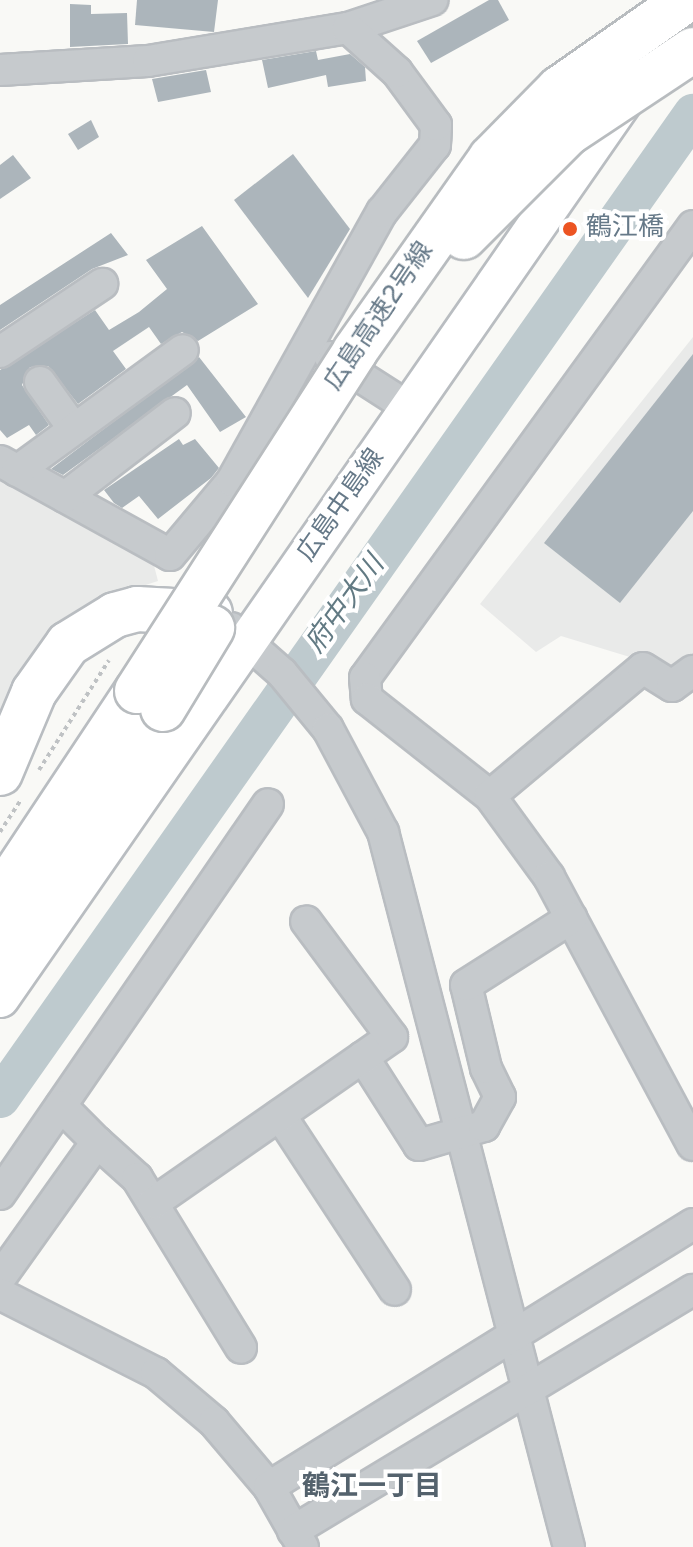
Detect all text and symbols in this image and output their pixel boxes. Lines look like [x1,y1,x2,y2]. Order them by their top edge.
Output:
place label: 鶴江橋 [586,213,664,245]
marker: 鶴江橋 [561,220,579,238]
street label: 広島高速2号線 [319,237,441,397]
street label: 広島中島線 [292,444,392,568]
water label: 府中大川 [299,550,393,660]
district label: 鶴江一丁目 [302,1471,442,1505]

